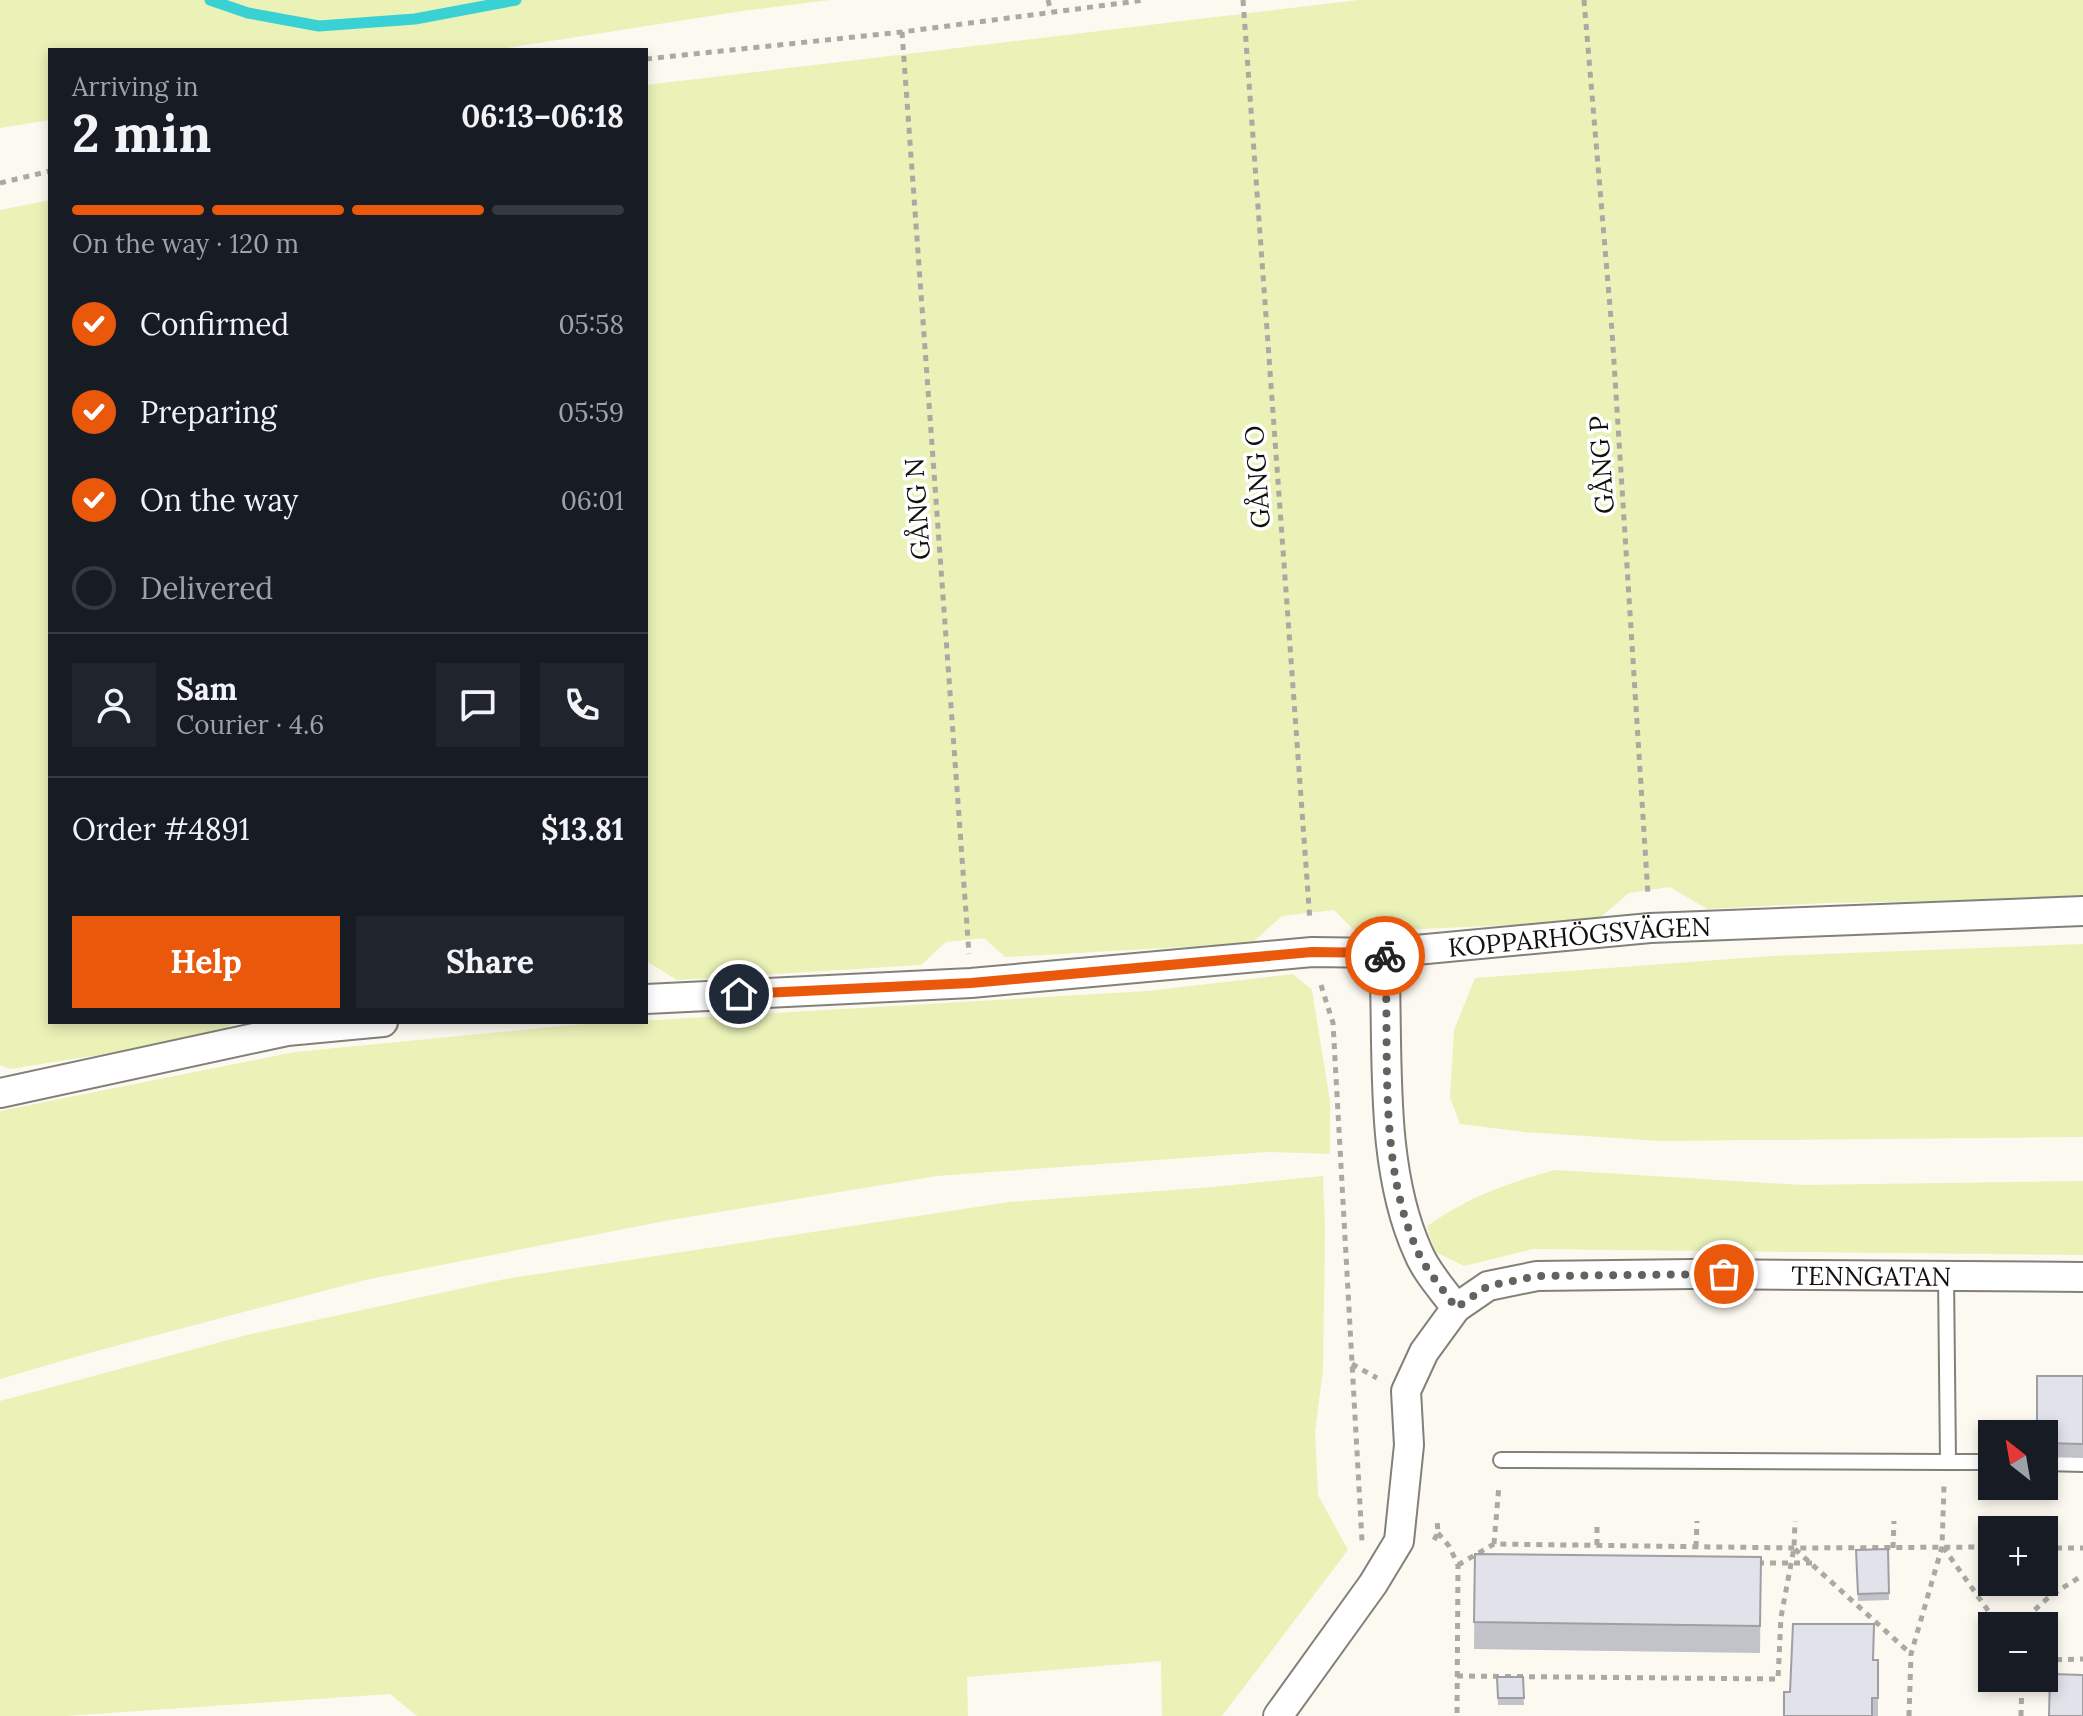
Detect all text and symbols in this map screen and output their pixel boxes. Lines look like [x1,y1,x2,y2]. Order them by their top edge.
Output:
text: Arriving in [72,70,199,103]
text: 06:13–06:18 [461,97,624,135]
text: 2 min [72,100,211,166]
text: On the way · 120 m [72,227,299,260]
icon: check [72,302,116,346]
text: Confirmed [140,305,289,343]
text: 05:58 [558,308,624,341]
icon: check [72,390,116,434]
text: Preparing [140,393,277,431]
text: 05:59 [558,396,624,429]
street label: GÅNG P [1581,415,1621,515]
street label: GÅNG O [1237,424,1277,530]
street label: GÅNG N [897,457,937,561]
icon: check [72,478,116,522]
text: On the way [140,481,298,519]
text: 06:01 [561,484,624,517]
text: Delivered [140,569,273,607]
button: person [72,663,156,747]
button: chat [436,663,520,747]
button: phone [540,663,624,747]
text: Sam [176,670,237,708]
text: Courier · 4.6 [176,708,324,741]
text: Order #4891 [72,810,250,848]
text: $13.81 [541,810,624,848]
street label: KOPPARHÖGSVÄGEN [1446,909,1711,963]
button: Help [72,916,340,1008]
button: Share [356,916,624,1008]
courier [1345,916,1425,996]
icon: bike [1363,934,1407,978]
pin [705,960,773,1028]
icon: home [717,972,761,1016]
pin [1690,1240,1758,1308]
icon: bag [1702,1252,1746,1296]
street label: TENNGATAN [1791,1258,1951,1292]
north arrow [1978,1420,2058,1500]
map controls [1978,1420,2058,1692]
button: + [1978,1516,2058,1596]
button: − [1978,1612,2058,1692]

